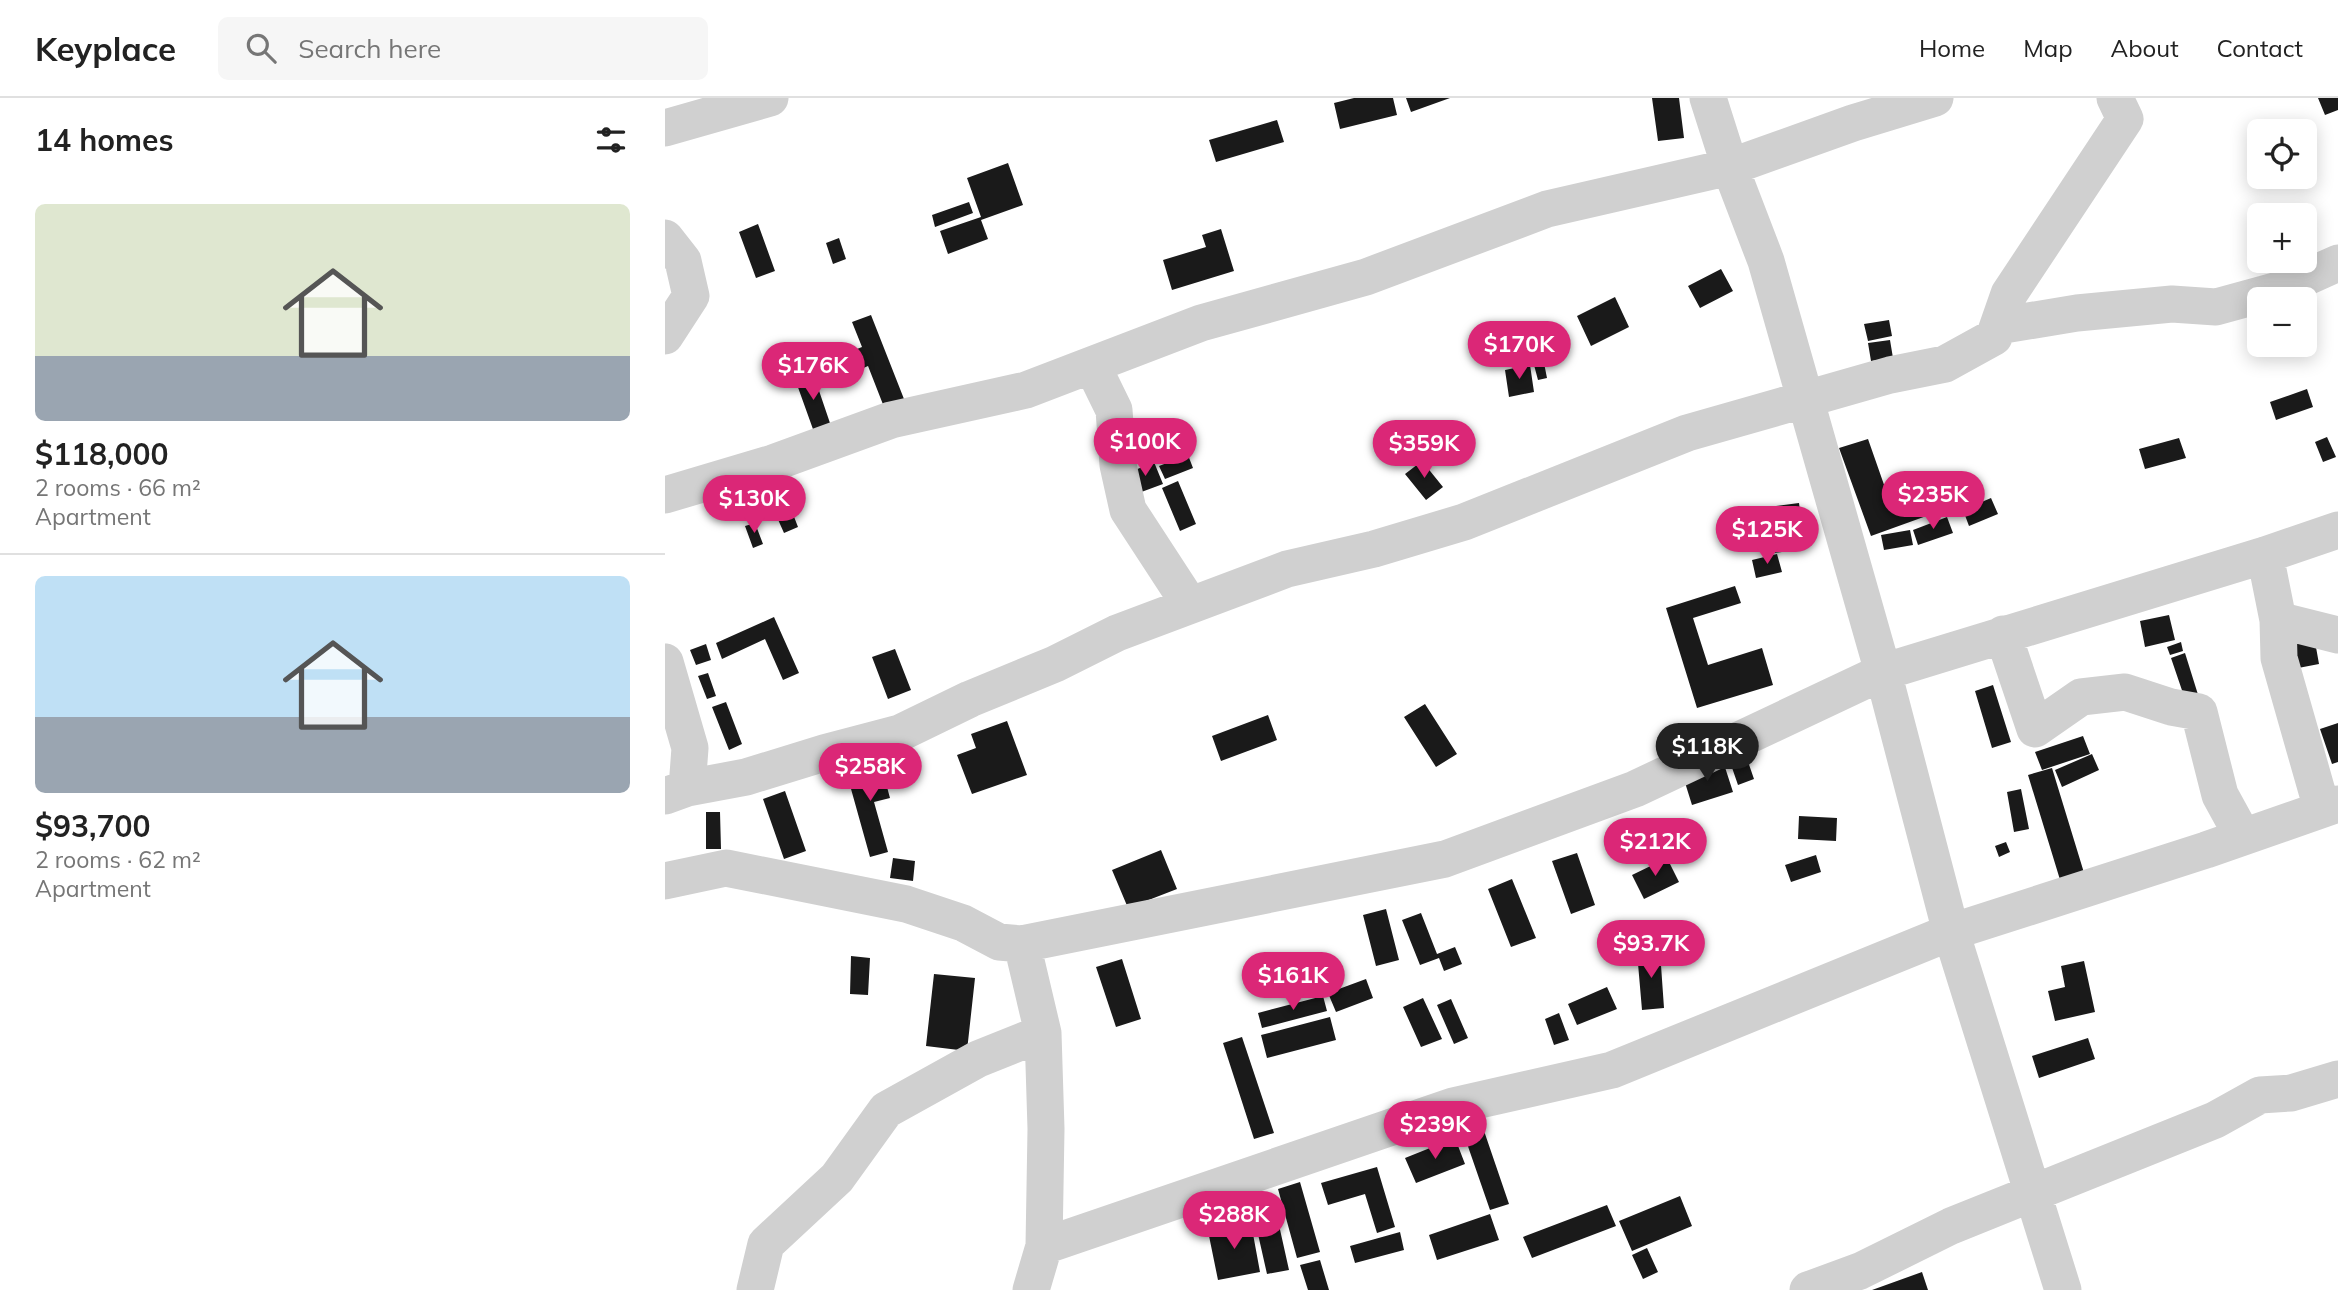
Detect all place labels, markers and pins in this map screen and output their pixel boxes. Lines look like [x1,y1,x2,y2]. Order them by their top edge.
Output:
pin: $170K [1470,322,1568,381]
pin: $176K [764,342,862,402]
pin: $100K [1096,418,1194,478]
pin: $359K [1375,420,1473,480]
pin: $235K [1884,472,1982,531]
pin: $130K [705,476,803,535]
pin: $125K [1718,506,1816,566]
pin: $118K [1658,724,1756,783]
pin: $258K [821,744,919,803]
pin: $212K [1606,818,1704,878]
pin: $93.7K [1594,920,1708,980]
pin: $161K [1244,953,1342,1012]
pin: $239K [1386,1102,1484,1161]
pin: $288K [1185,1192,1283,1251]

